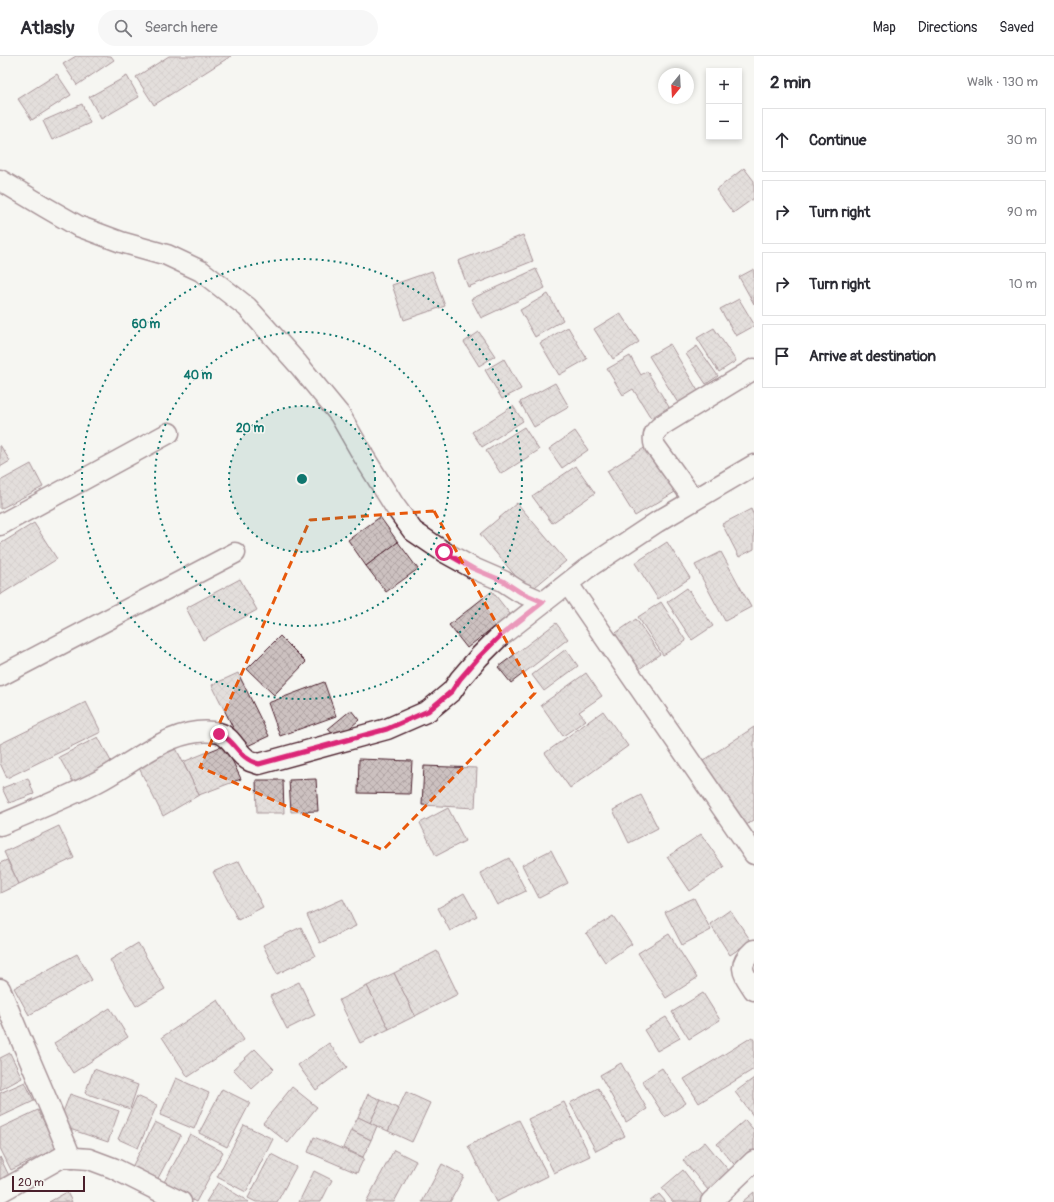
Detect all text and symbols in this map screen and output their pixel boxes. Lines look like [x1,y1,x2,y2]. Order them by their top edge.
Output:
search box [98,10,378,46]
text: Atlasly [20,16,74,40]
icon: search [112,17,134,39]
text: Search here [144,18,218,37]
text: Map [873,19,896,36]
text: Directions [918,19,977,36]
text: Saved [999,19,1034,36]
north arrow [658,68,694,104]
map controls [706,68,742,140]
button: + [706,68,742,104]
text: 2 min [770,72,811,93]
text: Walk · 130 m [967,74,1038,90]
button: − [706,104,742,140]
icon: ahead [771,129,793,151]
text: Continue [809,131,867,150]
text: 30 m [1007,132,1037,148]
icon: right [771,201,793,223]
text: Turn right [809,203,870,222]
text: 90 m [1007,204,1037,220]
icon: right [771,273,793,295]
text: Turn right [809,275,870,294]
text: 10 m [1009,276,1037,292]
text: 60 m [132,317,161,332]
icon: arrive [771,345,793,367]
text: Arrive at destination [809,347,936,366]
text: 40 m [183,368,213,383]
text: 20 m [236,421,264,436]
centre of rings [295,472,309,486]
route start [435,543,453,561]
route end [210,725,228,743]
scale bar [12,1174,85,1193]
text: 20 m [18,1176,44,1189]

